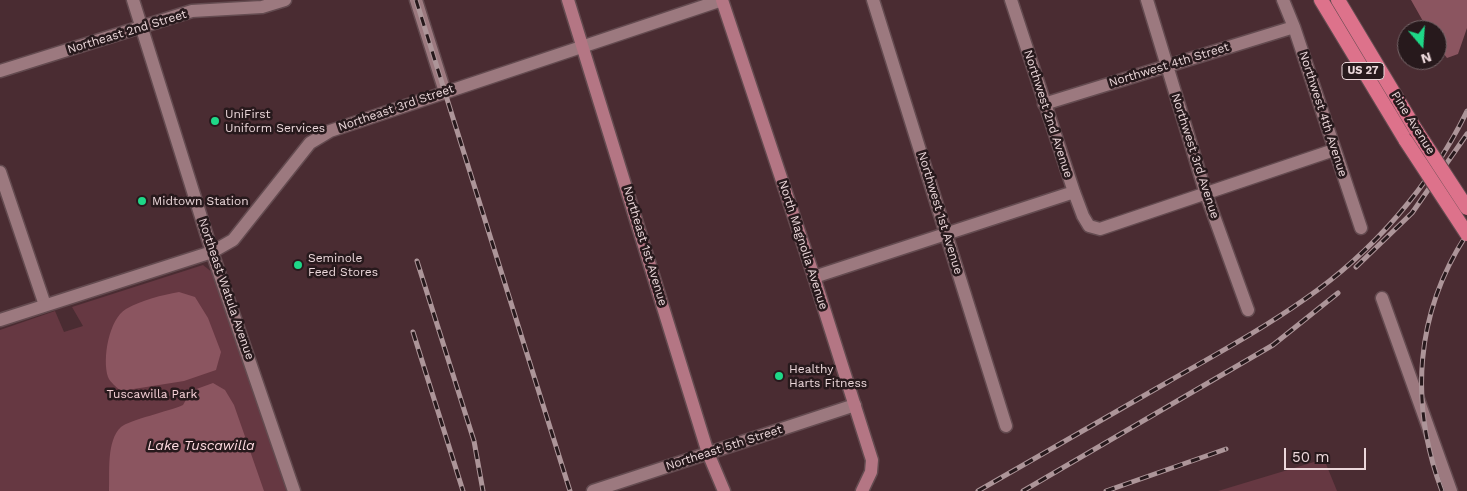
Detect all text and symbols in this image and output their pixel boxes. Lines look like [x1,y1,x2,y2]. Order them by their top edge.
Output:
street label: Northeast 2nd Street [65,7,189,57]
north arrow [1397,20,1447,70]
street label: Northwest 4th Street [1107,40,1231,90]
street label: Northwest 2nd Avenue [1021,48,1075,180]
street label: Northwest 4th Avenue [1296,49,1350,179]
text: N [1419,49,1434,68]
road number: US 27 [1342,62,1384,80]
street label: Northeast 3rd Street [336,81,456,135]
street label: Pine Avenue [1388,89,1438,157]
street label: Northwest 3rd Avenue [1168,92,1222,220]
place label: UniFirst Uniform Services [225,107,325,135]
marker: UniFirst Uniform Services [209,115,221,127]
street label: Northwest 1st Avenue [914,150,966,276]
street label: North Magnolia Avenue [775,178,831,312]
street label: Northeast 1st Avenue [620,184,670,308]
place label: Midtown Station [152,194,249,208]
marker: Midtown Station [136,195,148,207]
street label: Northeast Watula Avenue [195,216,257,362]
place label: Seminole Feed Stores [308,251,378,279]
marker: Seminole Feed Stores [292,259,304,271]
place label: Healthy Harts Fitness [789,362,867,390]
marker: Healthy Harts Fitness [773,370,785,382]
park label: Tuscawilla Park [107,387,197,401]
street label: Northeast 5th Street [664,422,784,474]
water label: Lake Tuscawilla [147,438,255,454]
scale bar [1287,438,1370,470]
text: 50 m [1292,448,1329,466]

